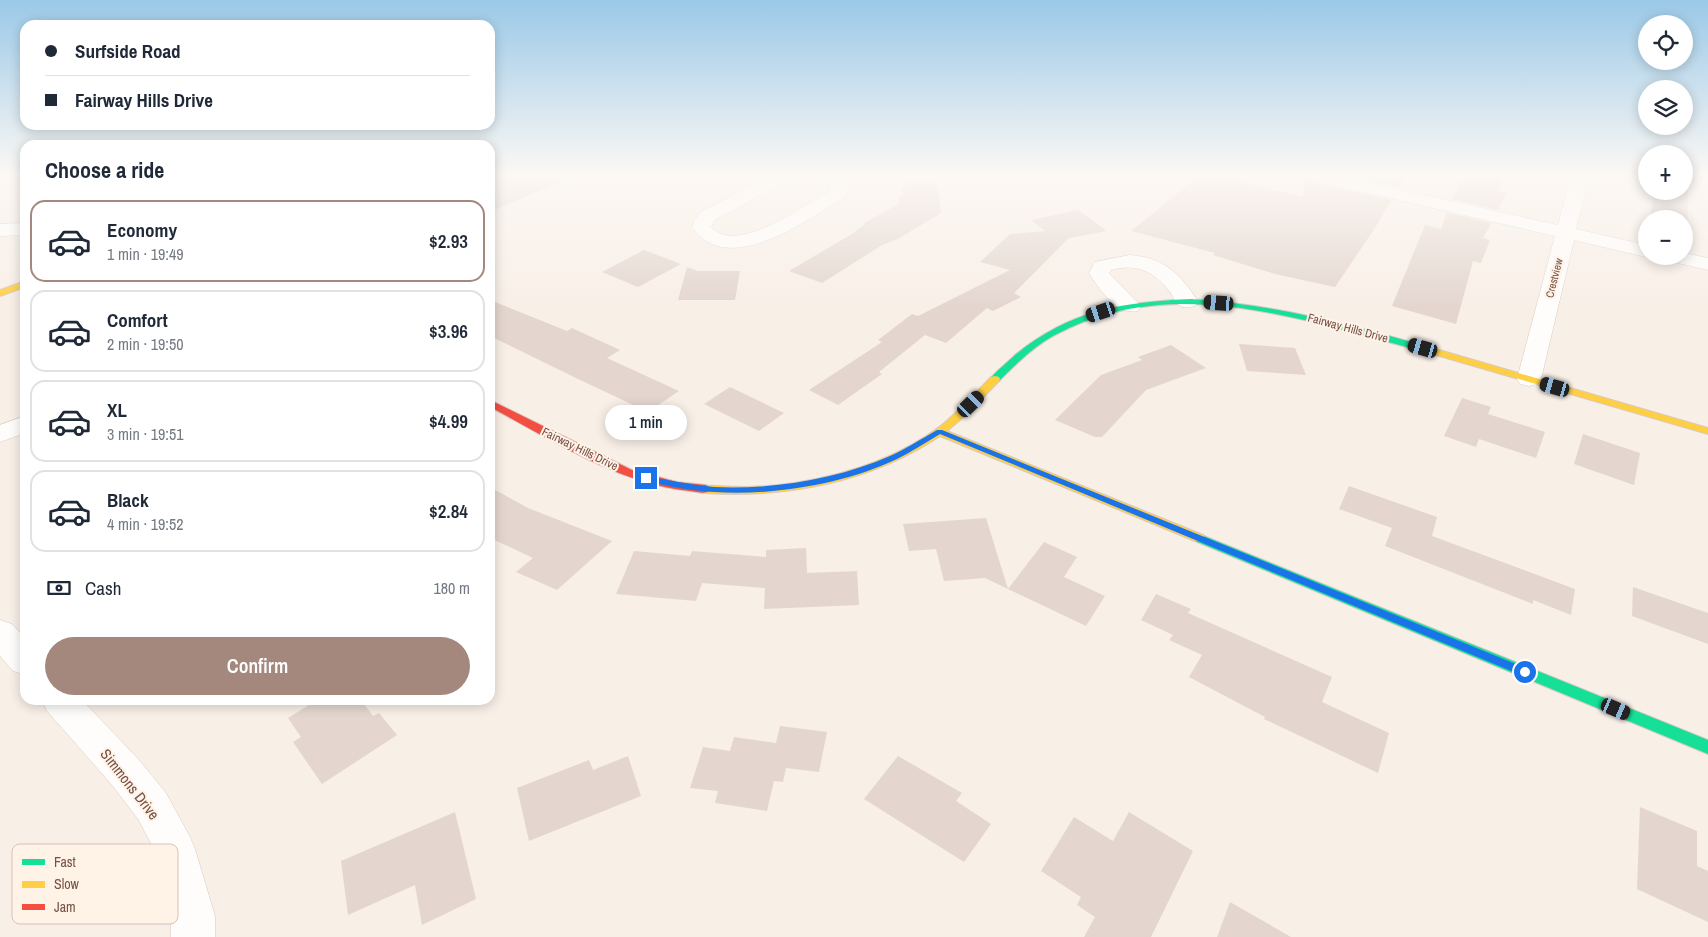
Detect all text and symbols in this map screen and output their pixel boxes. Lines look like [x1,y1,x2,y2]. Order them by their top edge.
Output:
map controls [1638,15,1693,265]
button: locate [1638,15,1693,70]
text: Surfside Road [75,38,181,64]
button: layers [1638,80,1693,135]
text: Fairway Hills Drive [75,87,213,113]
button: + [1638,145,1693,200]
text: Choose a ride [45,155,164,185]
button: − [1638,210,1693,265]
text: Economy [107,217,177,243]
icon: car [47,219,92,264]
text: $2.93 [429,228,468,254]
text: 1 min · 19:49 [107,243,184,265]
street label: Crestview [1542,256,1566,299]
car [1203,294,1234,312]
car [1084,300,1117,324]
text: Comfort [107,307,168,333]
icon: car [47,309,92,354]
street label: Fairway Hills Drive [1306,310,1390,346]
text: $3.96 [429,318,468,344]
text: 2 min · 19:50 [107,333,184,355]
car [1406,337,1439,359]
car [1538,376,1571,398]
car [954,388,987,420]
text: XL [107,397,127,423]
icon: car [47,399,92,444]
callout: 1 min [605,406,687,440]
text: $4.99 [429,408,468,434]
text: 1 min [629,411,663,433]
text: 3 min · 19:51 [107,423,184,445]
street label: Fairway Hills Drive [539,424,621,474]
route end [635,467,657,489]
text: Black [107,487,149,513]
icon: car [47,489,92,534]
text: $2.84 [429,498,468,524]
text: 4 min · 19:52 [107,513,184,535]
icon: cash [45,574,73,602]
text: Cash [85,575,121,601]
text: 180 m [434,577,470,599]
button: Confirm [45,637,470,695]
route start [1514,661,1536,683]
car [1599,696,1632,722]
street label: Simmons Drive [96,744,164,824]
legend [12,844,178,924]
text: Fast [54,853,76,871]
text: Slow [54,875,80,893]
text: Jam [54,898,76,916]

